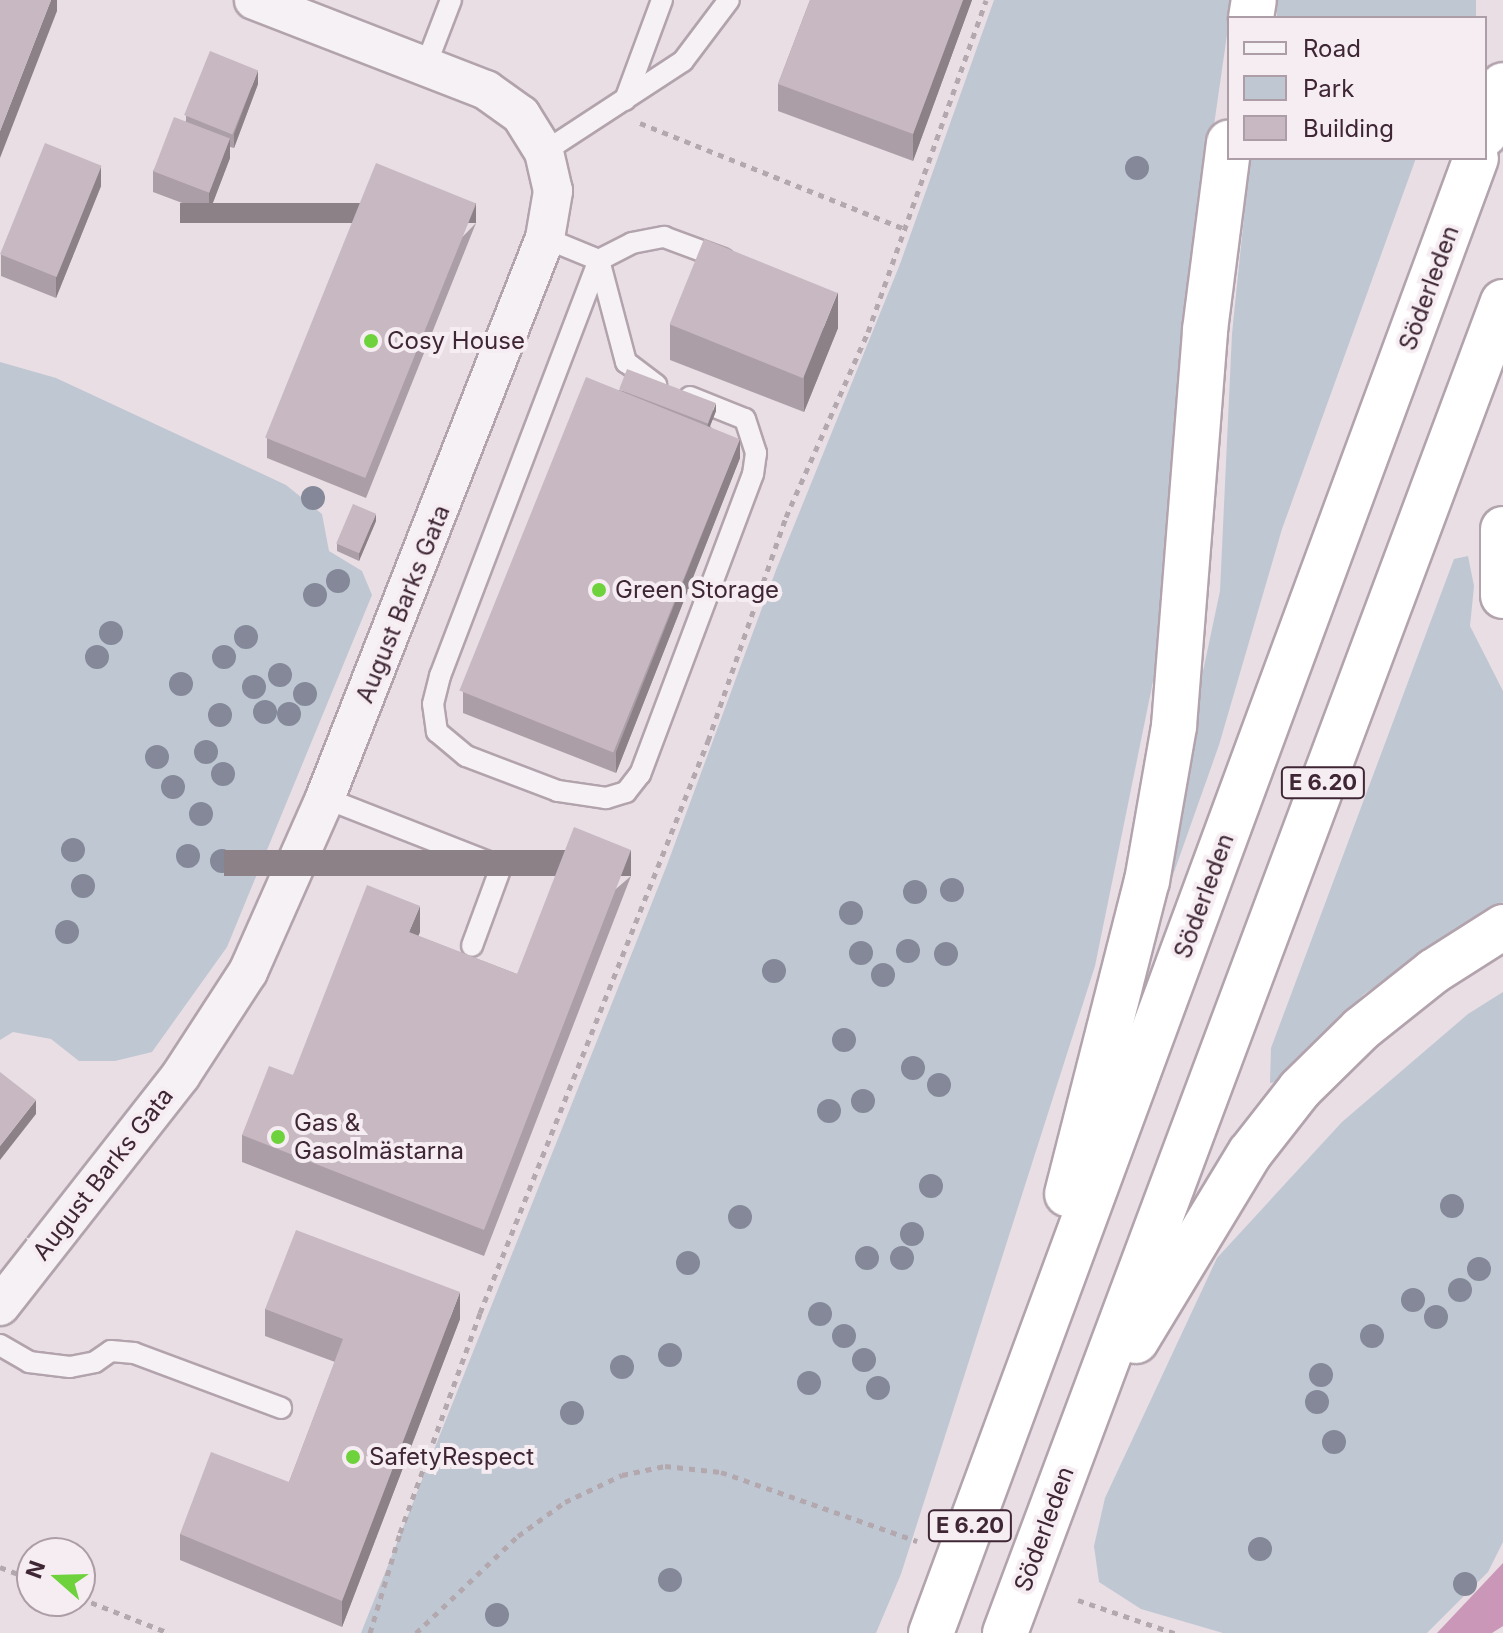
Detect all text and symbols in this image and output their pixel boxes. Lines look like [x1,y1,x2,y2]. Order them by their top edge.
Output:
legend [1227,16,1487,160]
text: Road [1303,34,1361,63]
text: Park [1303,74,1354,103]
text: Building [1303,114,1394,143]
street label: Söderleden [1393,222,1465,354]
place label: Cosy House [387,327,525,355]
marker: Cosy House [362,332,380,350]
street label: August Barks Gata [350,501,456,707]
place label: Green Storage [615,576,779,604]
marker: Green Storage [590,581,608,599]
road number: E 6.20 [1279,765,1367,801]
street label: Söderleden [1168,830,1240,962]
street label: August Barks Gata [27,1082,179,1266]
place label: Gas & Gasolmästarna [294,1109,464,1165]
marker: Gas & Gasolmästarna [269,1128,287,1146]
place label: SafetyRespect [369,1443,534,1471]
marker: SafetyRespect [344,1448,362,1466]
street label: Söderleden [1008,1463,1080,1595]
road number: E 6.20 [926,1508,1014,1544]
north arrow [16,1537,96,1617]
text: N [20,1557,50,1582]

